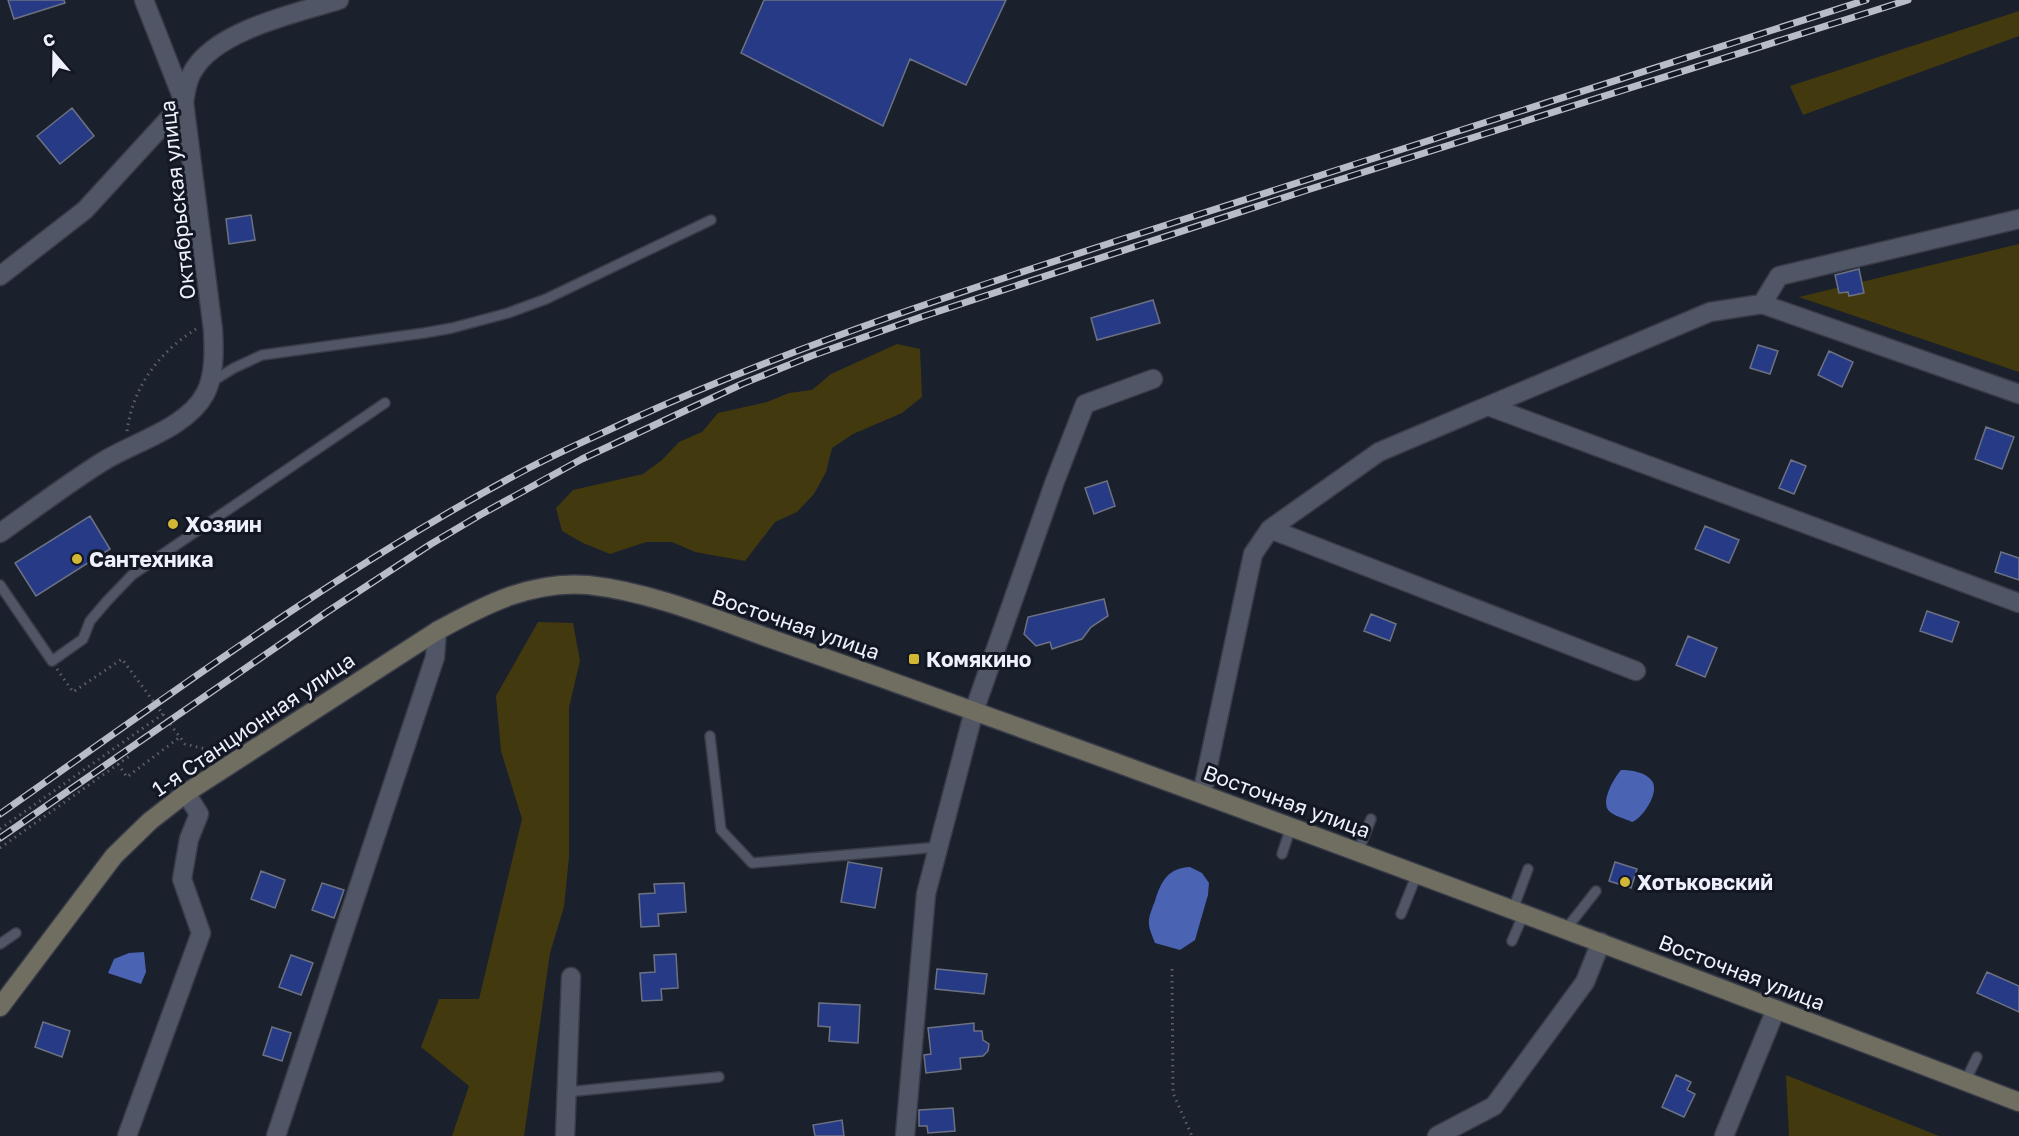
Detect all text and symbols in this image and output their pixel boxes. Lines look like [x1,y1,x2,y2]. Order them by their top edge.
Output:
north arrow [24,24,84,84]
text: С [40,29,58,51]
street label: Октябрьская улица [154,99,200,301]
place label: Хозяин [185,511,262,537]
marker: Хозяин [166,517,180,531]
place label: Сантехника [89,546,214,572]
marker: Сантехника [70,552,84,566]
street label: Восточная улица [709,583,883,665]
street label: 1-я Станционная улица [147,646,359,802]
place label: Комякино [926,646,1031,672]
marker: Комякино [907,652,921,666]
street label: Восточная улица [1200,759,1374,843]
place label: Хотьковский [1637,869,1773,895]
marker: Хотьковский [1618,875,1632,889]
street label: Восточная улица [1655,928,1829,1016]

